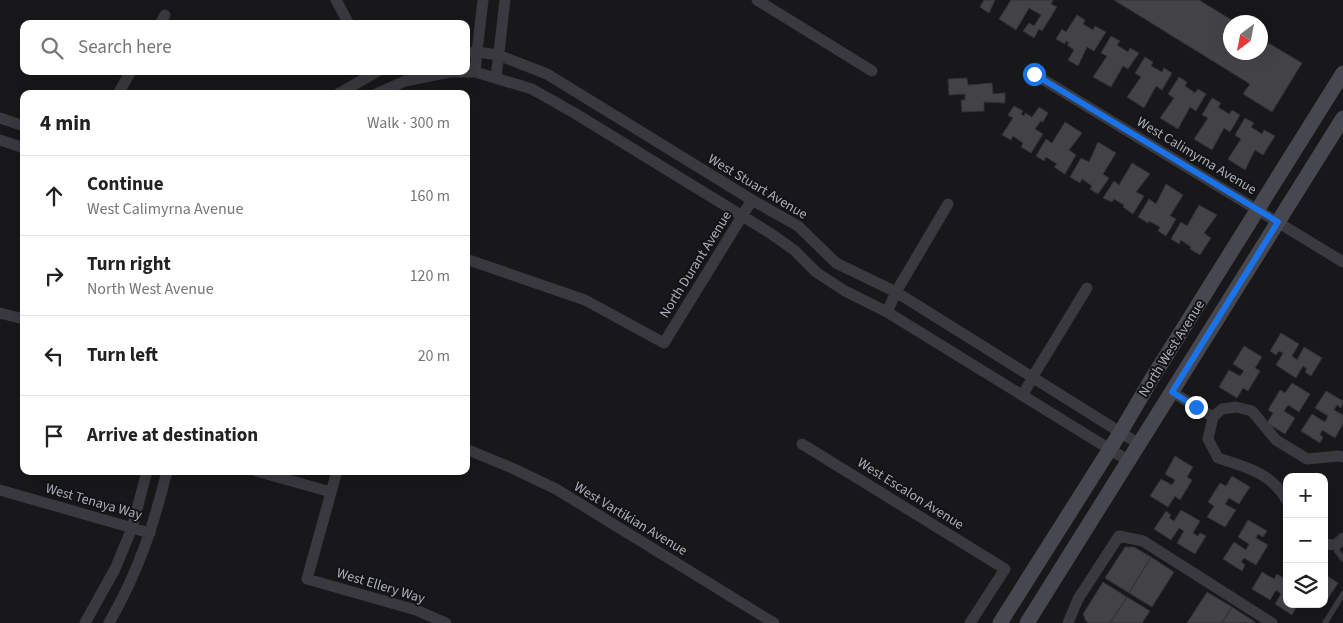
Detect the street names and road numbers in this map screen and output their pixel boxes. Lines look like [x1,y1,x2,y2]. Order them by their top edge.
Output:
street label: West Calimyrna Avenue [1133,112,1260,200]
street label: West Stuart Avenue [704,149,811,225]
street label: North Durant Avenue [655,207,737,322]
street label: North West Avenue [1134,296,1210,401]
street label: West Escalon Avenue [853,453,968,535]
street label: West Vartikian Avenue [570,477,691,561]
street label: West Tenaya Way [43,479,145,525]
street label: West Ellery Way [334,563,428,609]

